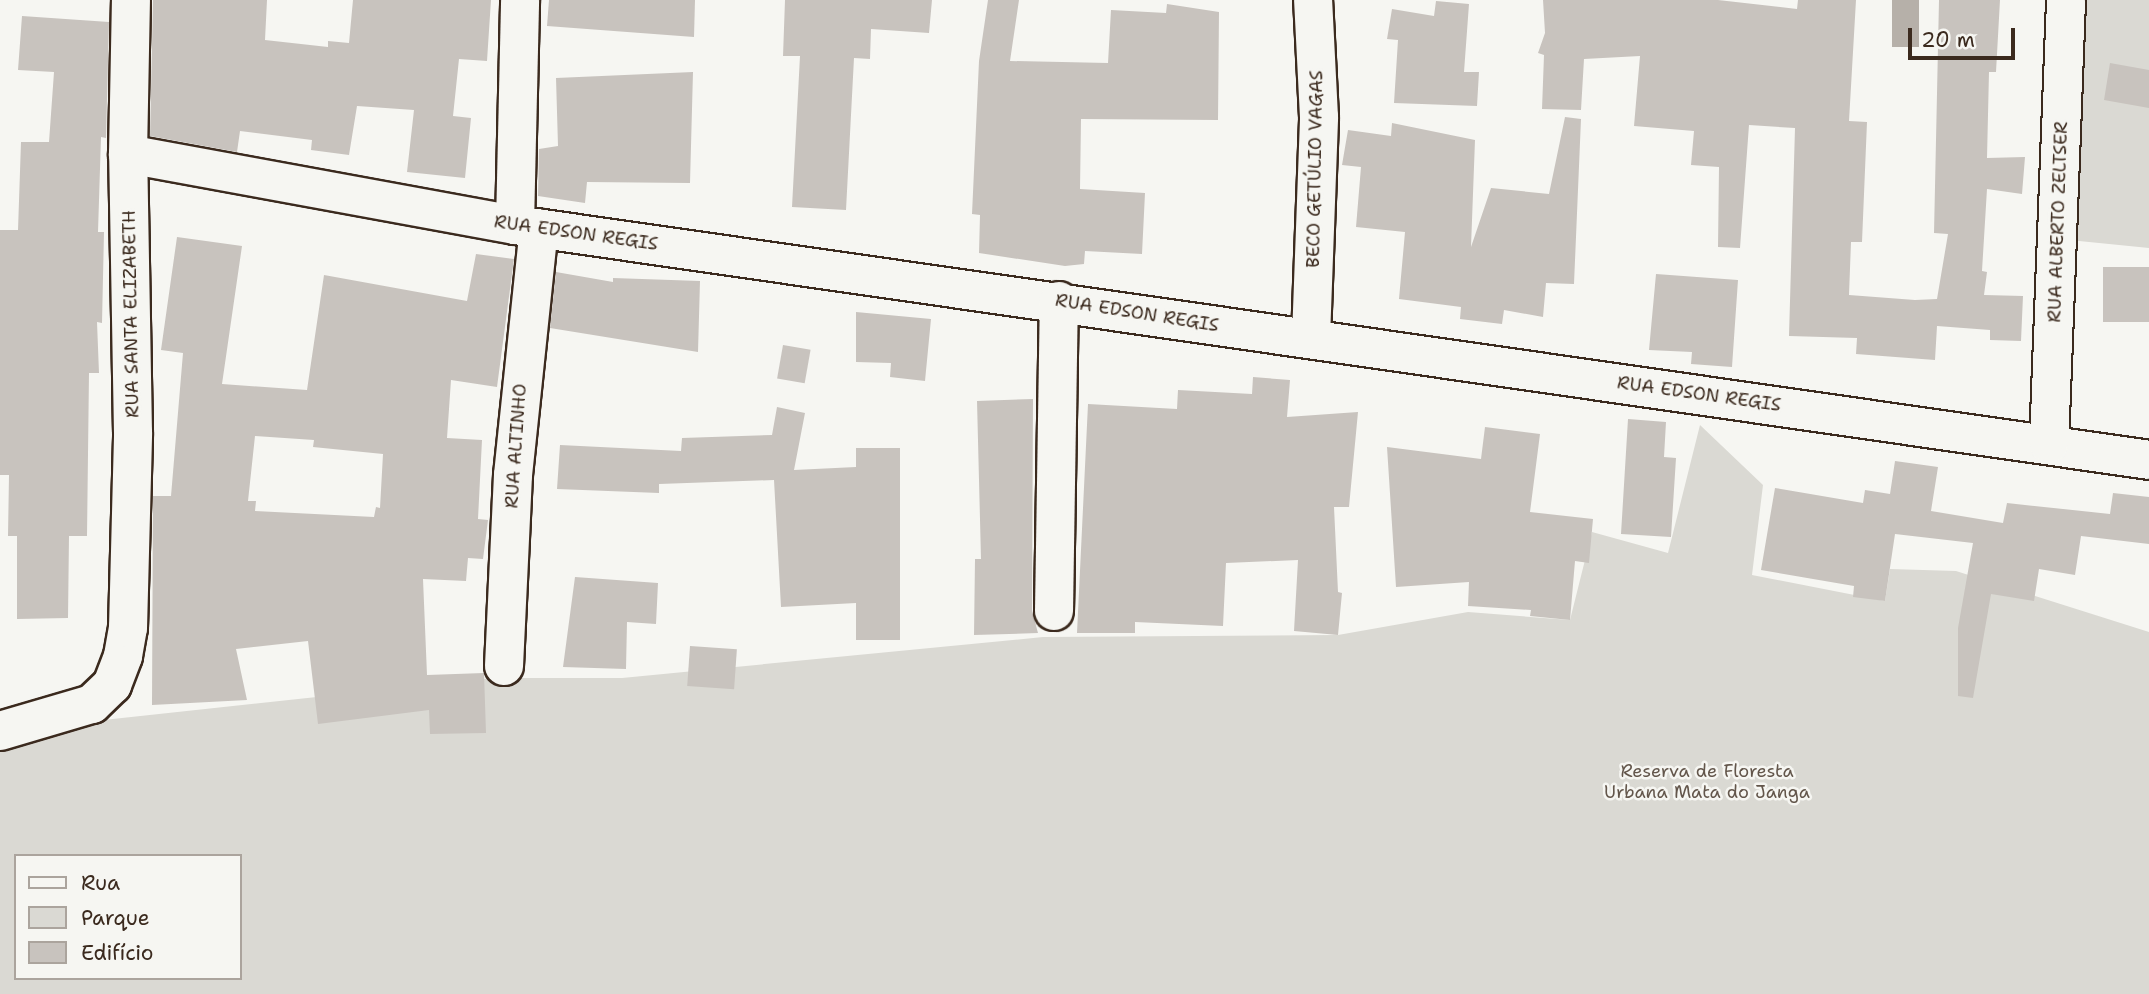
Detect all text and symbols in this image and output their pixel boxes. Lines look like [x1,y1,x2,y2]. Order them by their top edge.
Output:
scale bar [1911,14,2018,58]
text: 20 m [1921,26,1975,54]
street label: BECO GETÚLIO VAGAS [1302,70,1328,268]
street label: RUA ALBERTO ZELTSER [2044,121,2072,323]
street label: RUA SANTA ELIZABETH [118,210,144,418]
street label: RUA EDSON REGIS [493,211,659,255]
street label: RUA EDSON REGIS [1054,289,1220,337]
street label: RUA EDSON REGIS [1616,372,1782,416]
street label: RUA ALTINHO [501,383,531,509]
park label: Reserva de Floresta Urbana Mata do Janga [1604,761,1810,804]
legend [14,854,242,980]
text: Rua [81,869,120,897]
text: Parque [81,904,150,932]
text: Edifício [81,939,153,967]

